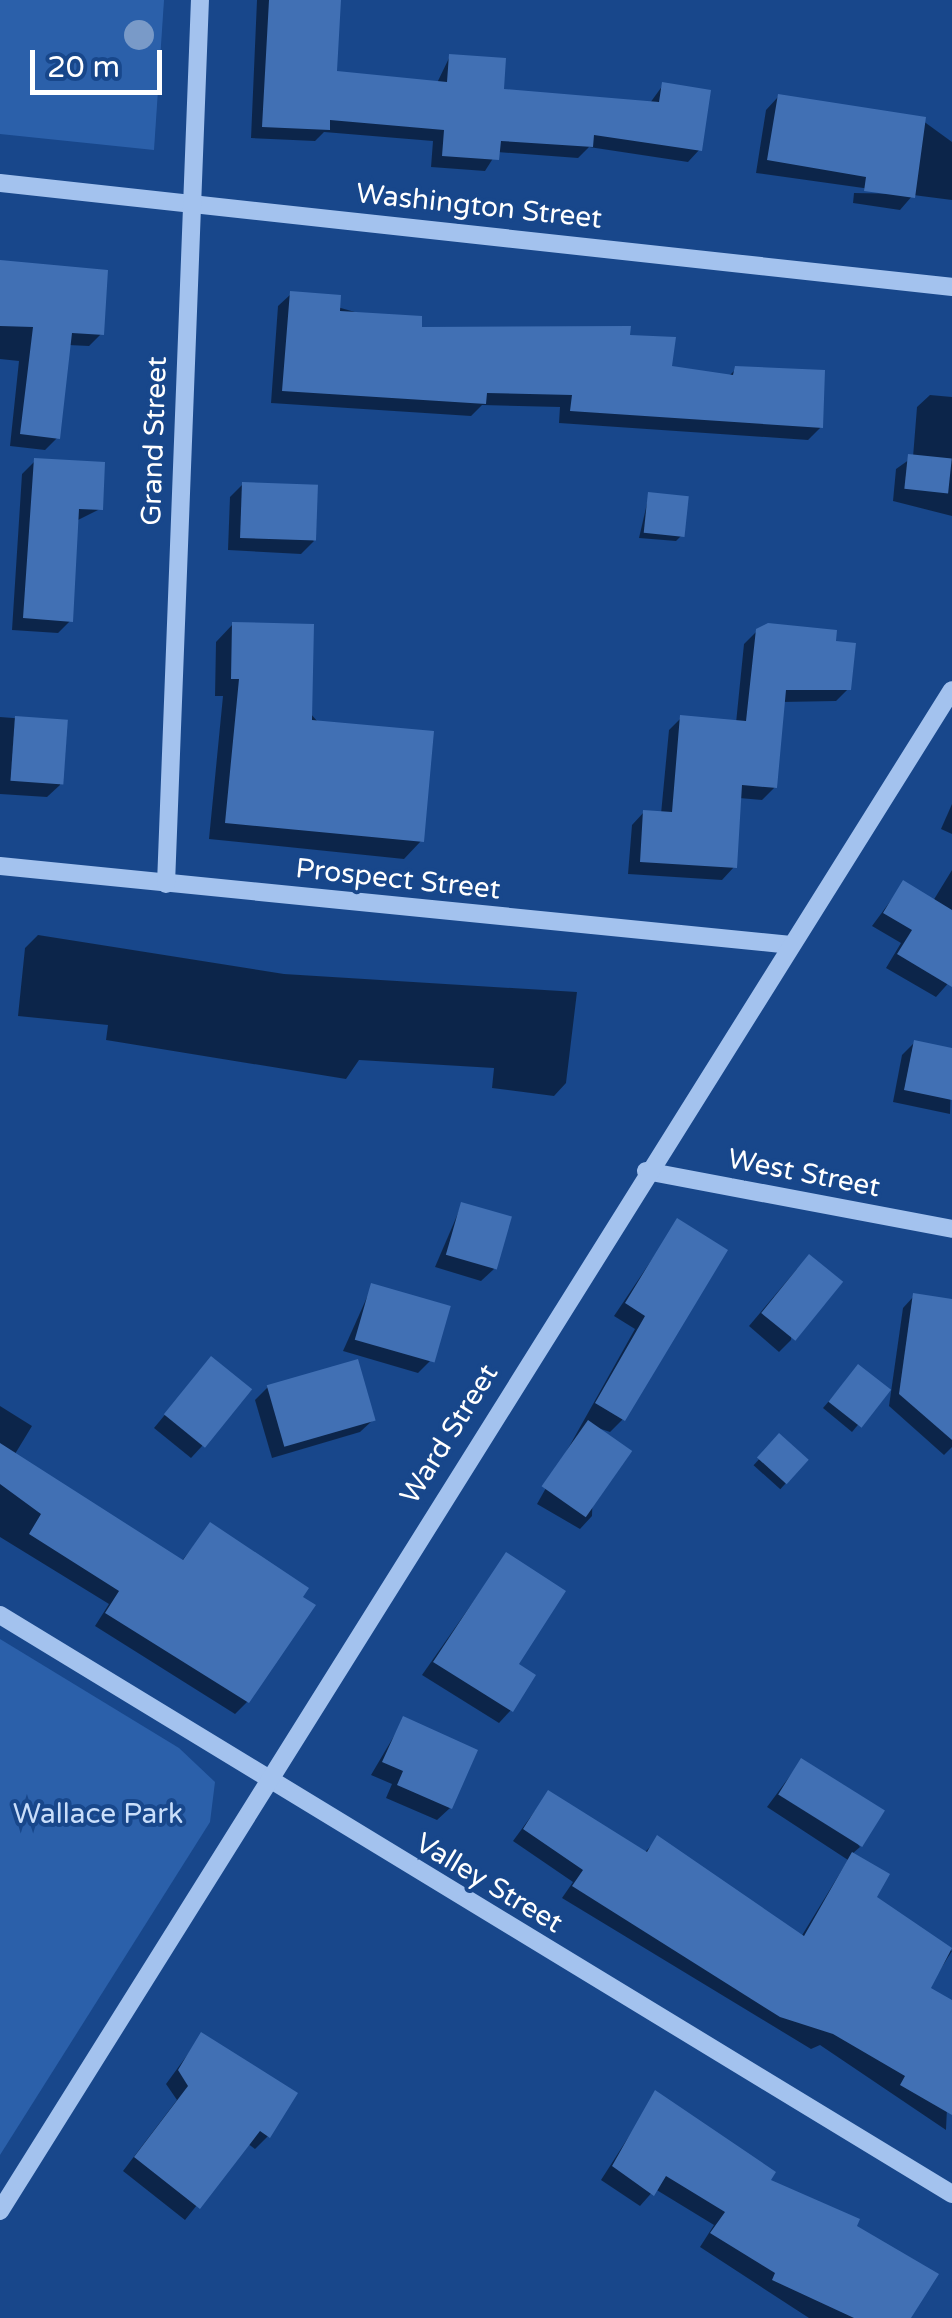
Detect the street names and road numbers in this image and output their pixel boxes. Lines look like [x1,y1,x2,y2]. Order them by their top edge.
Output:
street label: Washington Street [354,176,604,236]
street label: Grand Street [134,356,174,526]
street label: Prospect Street [294,852,502,906]
street label: West Street [725,1142,883,1204]
street label: Ward Street [393,1358,505,1510]
street label: Valley Street [409,1826,569,1940]

